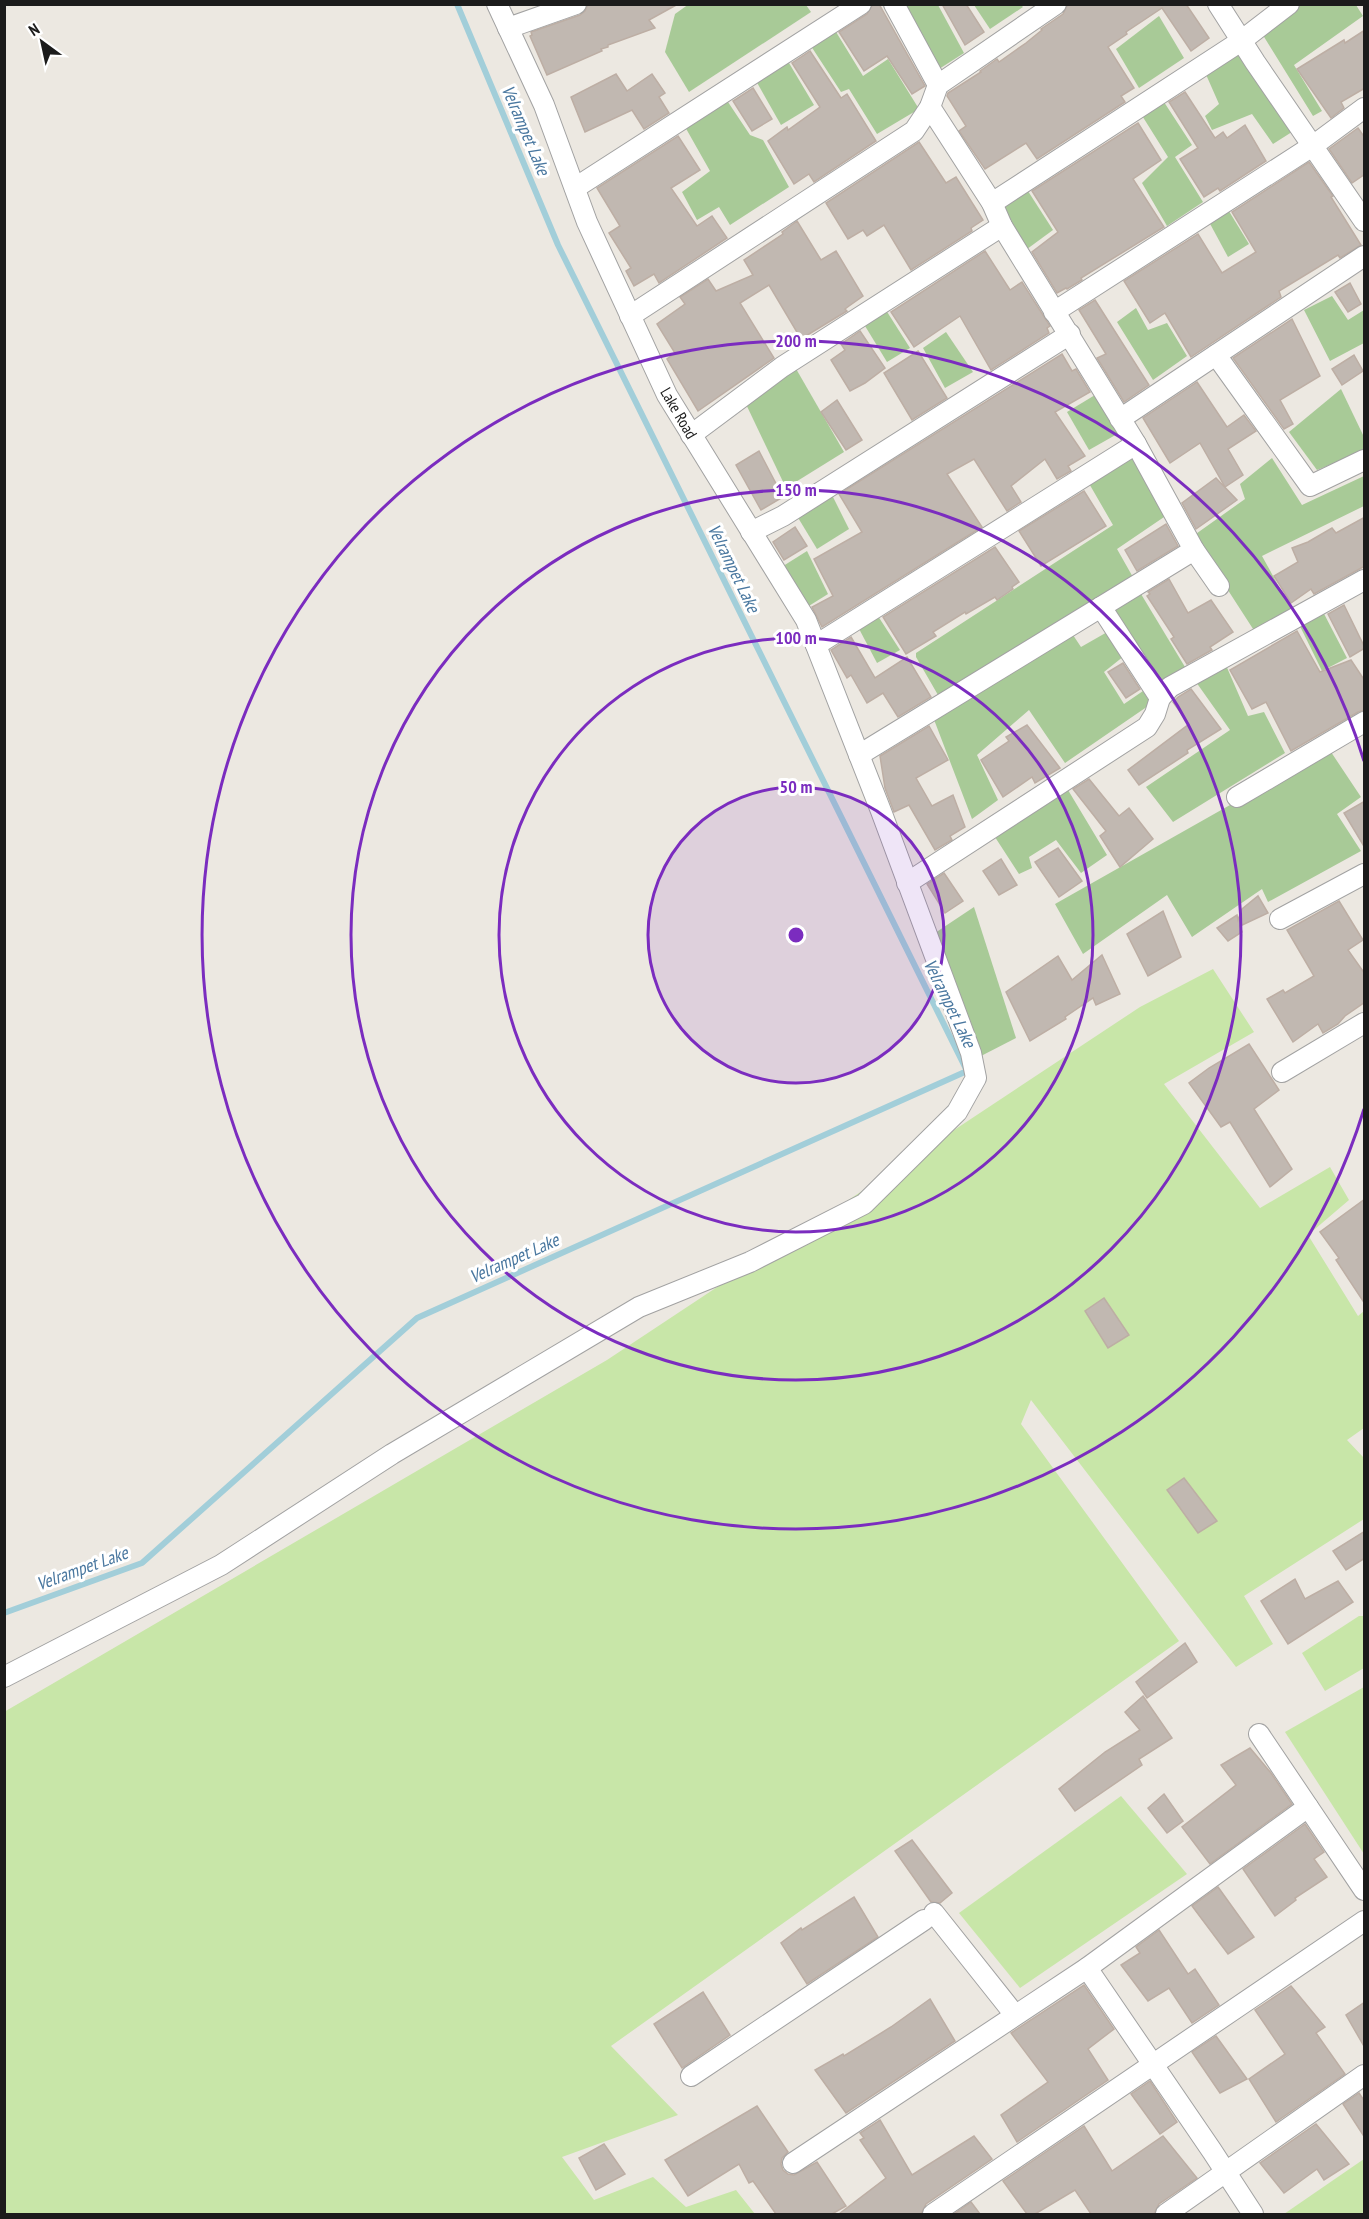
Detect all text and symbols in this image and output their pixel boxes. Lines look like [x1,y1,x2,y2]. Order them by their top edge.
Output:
north arrow [12,12,72,72]
text: N [25,19,43,40]
water label: Velrampet Lake [497,81,556,180]
text: 200 m [775,329,817,352]
street label: Lake Road [656,384,702,442]
text: 150 m [775,478,817,501]
water label: Velrampet Lake [703,520,766,617]
text: 100 m [775,626,817,649]
text: 50 m [780,775,812,798]
centre of rings [786,925,806,945]
water label: Velrampet Lake [919,955,982,1052]
water label: Velrampet Lake [466,1227,564,1288]
water label: Velrampet Lake [33,1540,132,1595]

